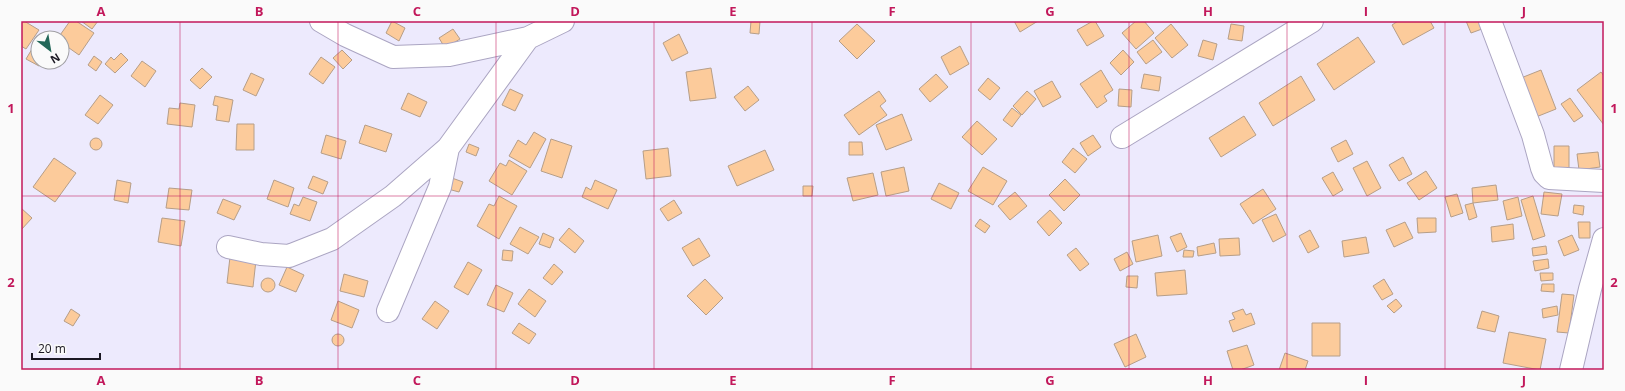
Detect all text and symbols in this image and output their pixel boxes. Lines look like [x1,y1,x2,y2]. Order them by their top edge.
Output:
text: A [97,2,106,20]
text: B [255,2,264,20]
text: C [413,2,421,20]
text: D [570,2,580,20]
text: E [729,2,737,20]
text: F [888,2,896,20]
text: G [1045,2,1055,20]
text: H [1203,2,1213,20]
text: I [1364,2,1368,20]
text: J [1521,2,1526,20]
north arrow [30,30,70,70]
text: N [48,50,63,68]
text: 1 [7,99,15,117]
text: 1 [1610,99,1618,117]
text: 2 [7,273,15,291]
text: 2 [1610,273,1618,291]
scale bar [32,335,100,361]
text: 20 m [38,340,66,357]
text: A [97,371,106,389]
text: B [255,371,264,389]
text: C [413,371,421,389]
text: D [570,371,580,389]
text: E [729,371,737,389]
text: F [888,371,896,389]
text: G [1045,371,1055,389]
text: H [1203,371,1213,389]
text: I [1364,371,1368,389]
text: J [1521,371,1526,389]

